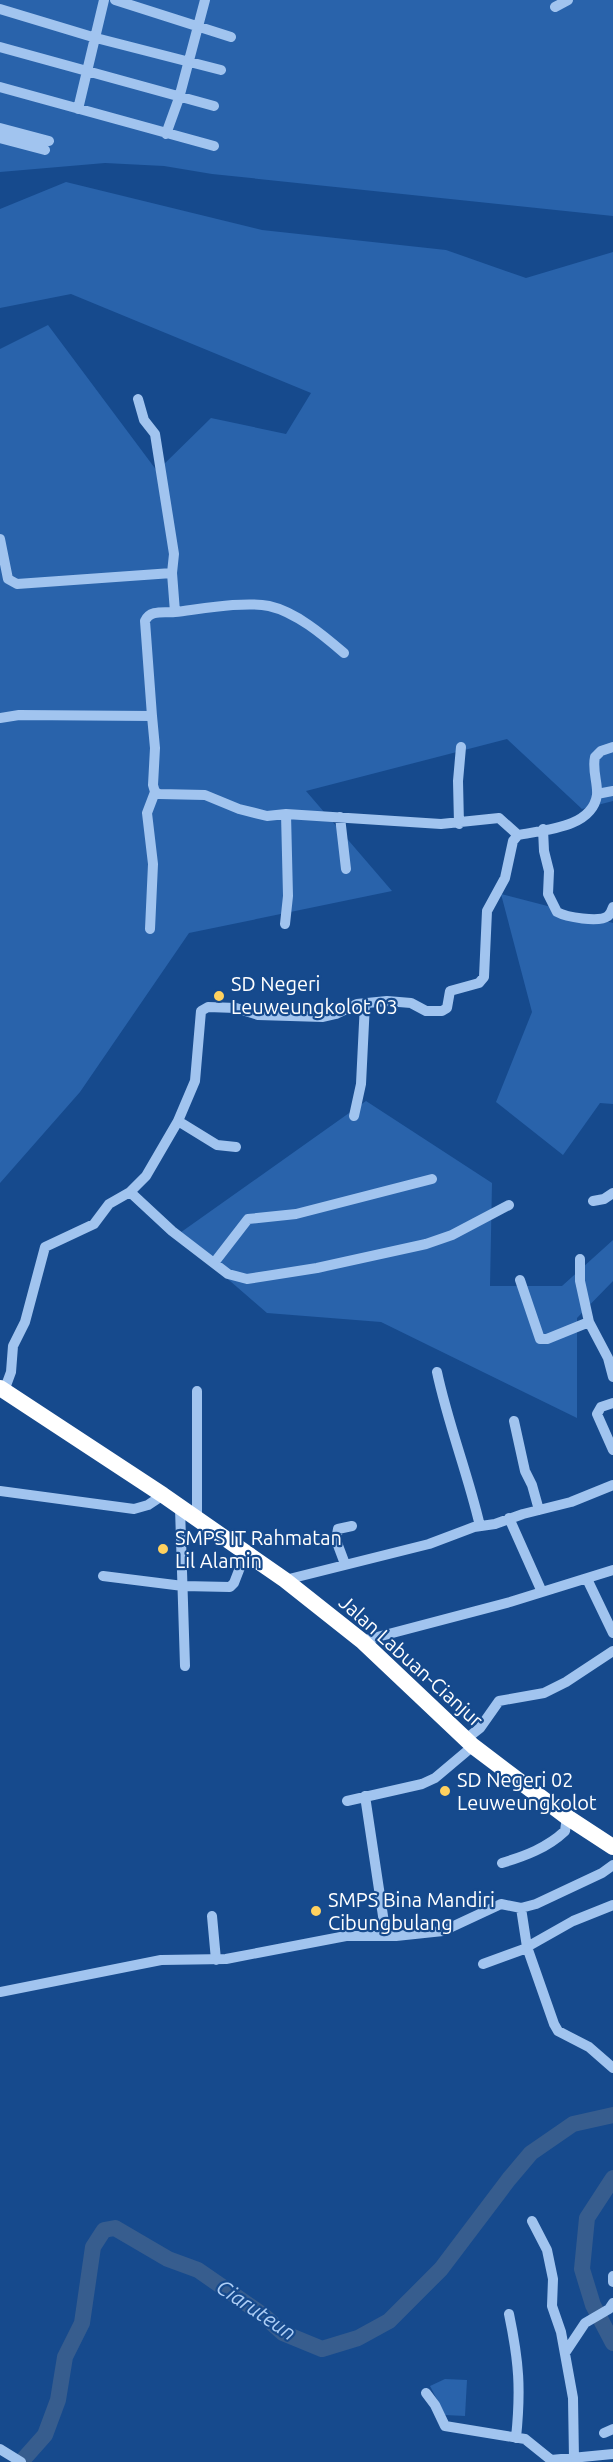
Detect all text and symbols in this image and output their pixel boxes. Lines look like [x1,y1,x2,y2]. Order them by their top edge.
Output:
place label: SD Negeri Leuweungkolot 03 [231,972,398,1018]
marker: SD Negeri Leuweungkolot 03 [212,989,226,1003]
place label: SMPS IT Rahmatan Lil Alamin [175,1526,342,1572]
marker: SMPS IT Rahmatan Lil Alamin [156,1542,170,1556]
street label: Jalan Labuan-Cianjur [335,1590,488,1732]
place label: SD Negeri 02 Leuweungkolot [457,1768,597,1814]
marker: SD Negeri 02 Leuweungkolot [438,1784,452,1798]
place label: SMPS Bina Mandiri Cibungbulang [328,1888,495,1934]
marker: SMPS Bina Mandiri Cibungbulang [309,1904,323,1918]
water label: Ciaruteun [212,2274,301,2345]

